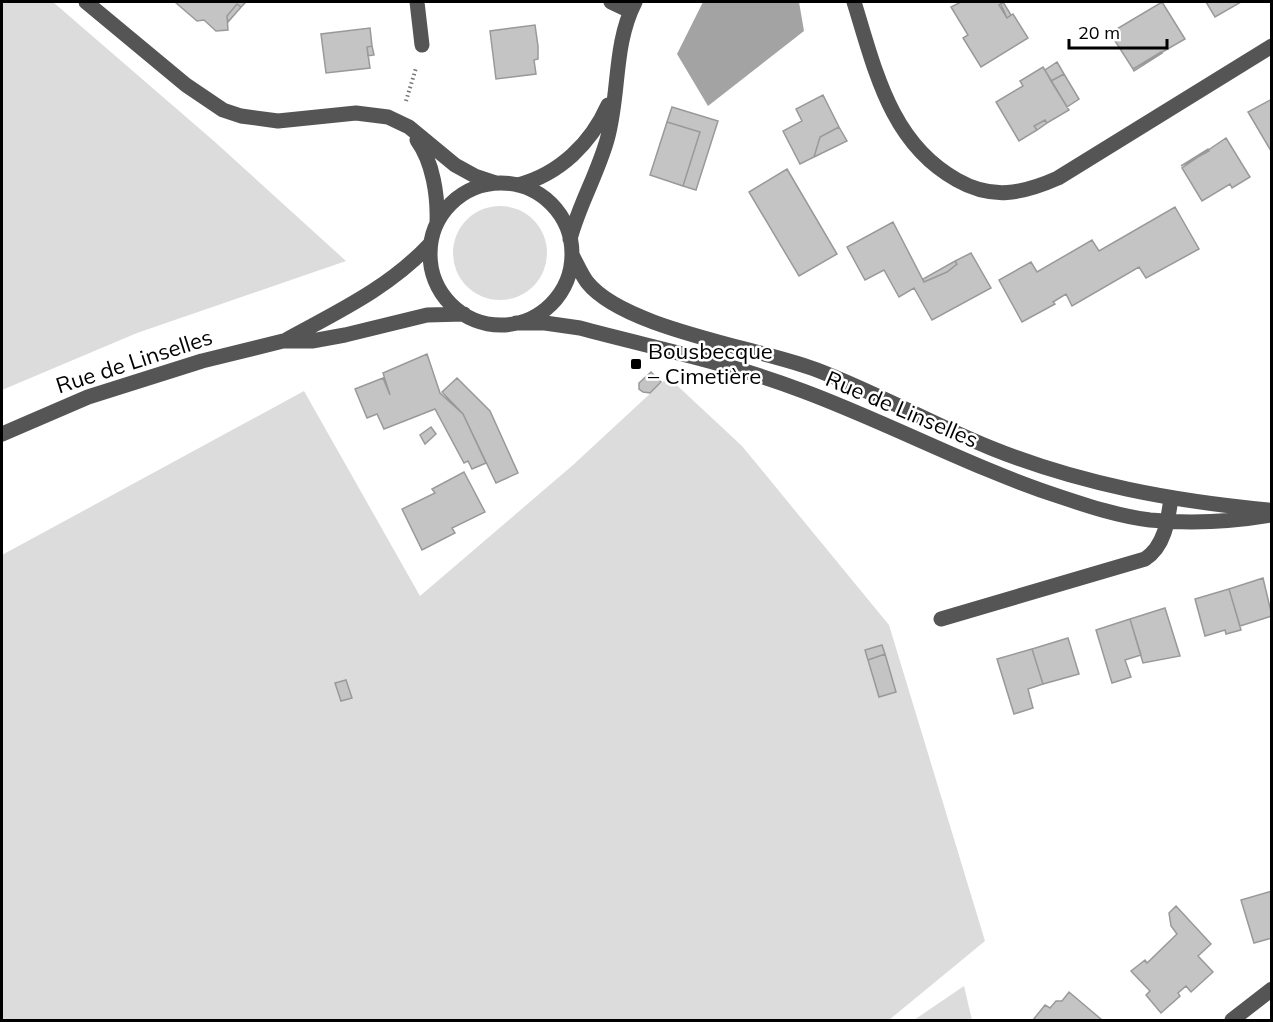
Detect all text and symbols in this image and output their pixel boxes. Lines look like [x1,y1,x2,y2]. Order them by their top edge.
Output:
scale bar [1069,12,1166,50]
text: 20 m [1078,21,1120,44]
street label: Rue de Linselles [52,323,216,399]
place label: Bousbecque – Cimetière [648,337,773,390]
marker: Bousbecque – Cimetière [629,357,643,371]
street label: Rue de Linselles [822,364,982,454]

